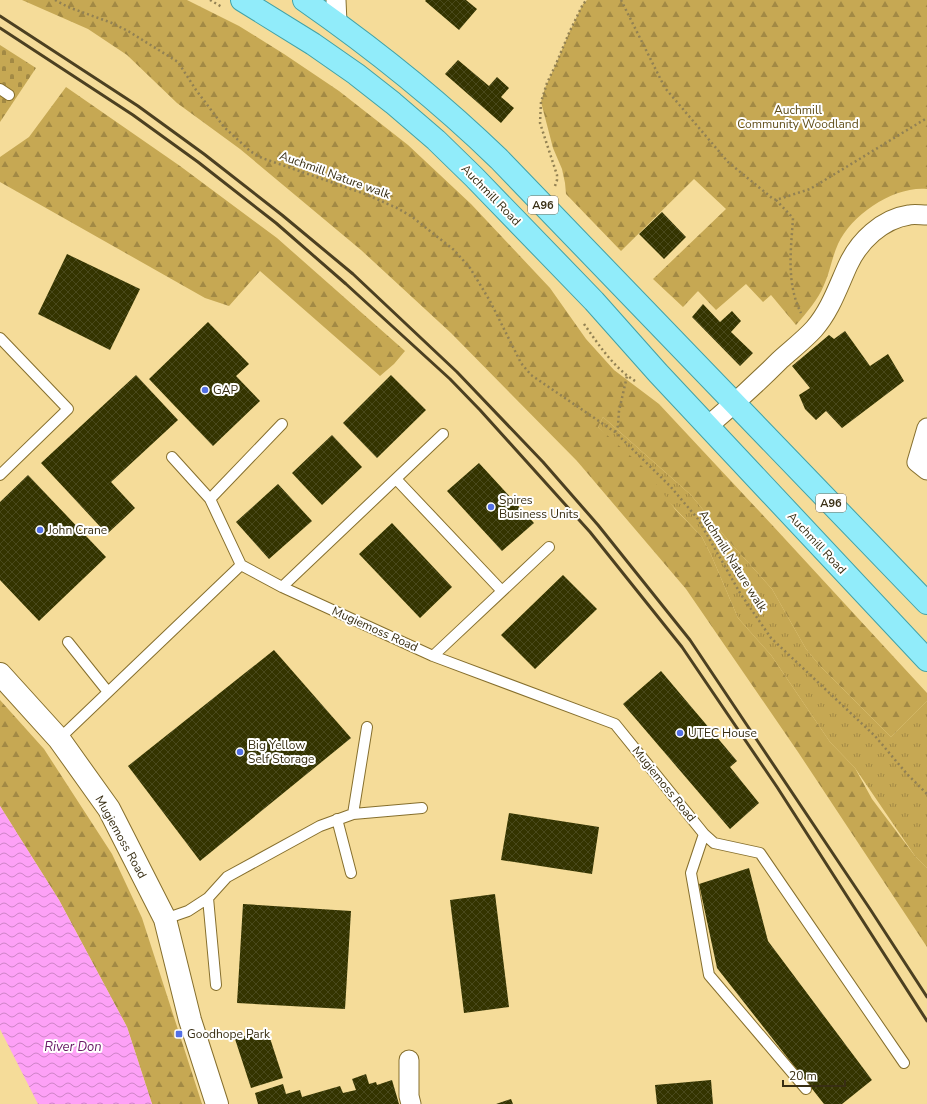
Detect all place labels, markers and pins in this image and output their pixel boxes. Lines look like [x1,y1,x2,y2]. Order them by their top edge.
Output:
place label: GAP [213,382,238,398]
marker: GAP [200,385,210,395]
place label: Spires Business Units [499,492,579,522]
marker: Spires Business Units [486,502,496,512]
place label: John Crane [47,522,107,538]
marker: John Crane [35,525,45,535]
place label: UTEC House [688,725,757,741]
marker: UTEC House [675,728,685,738]
place label: Big Yellow Self Storage [248,737,315,767]
marker: Big Yellow Self Storage [235,747,245,757]
place label: Goodhope Park [187,1026,271,1042]
marker: Goodhope Park [174,1029,184,1039]

